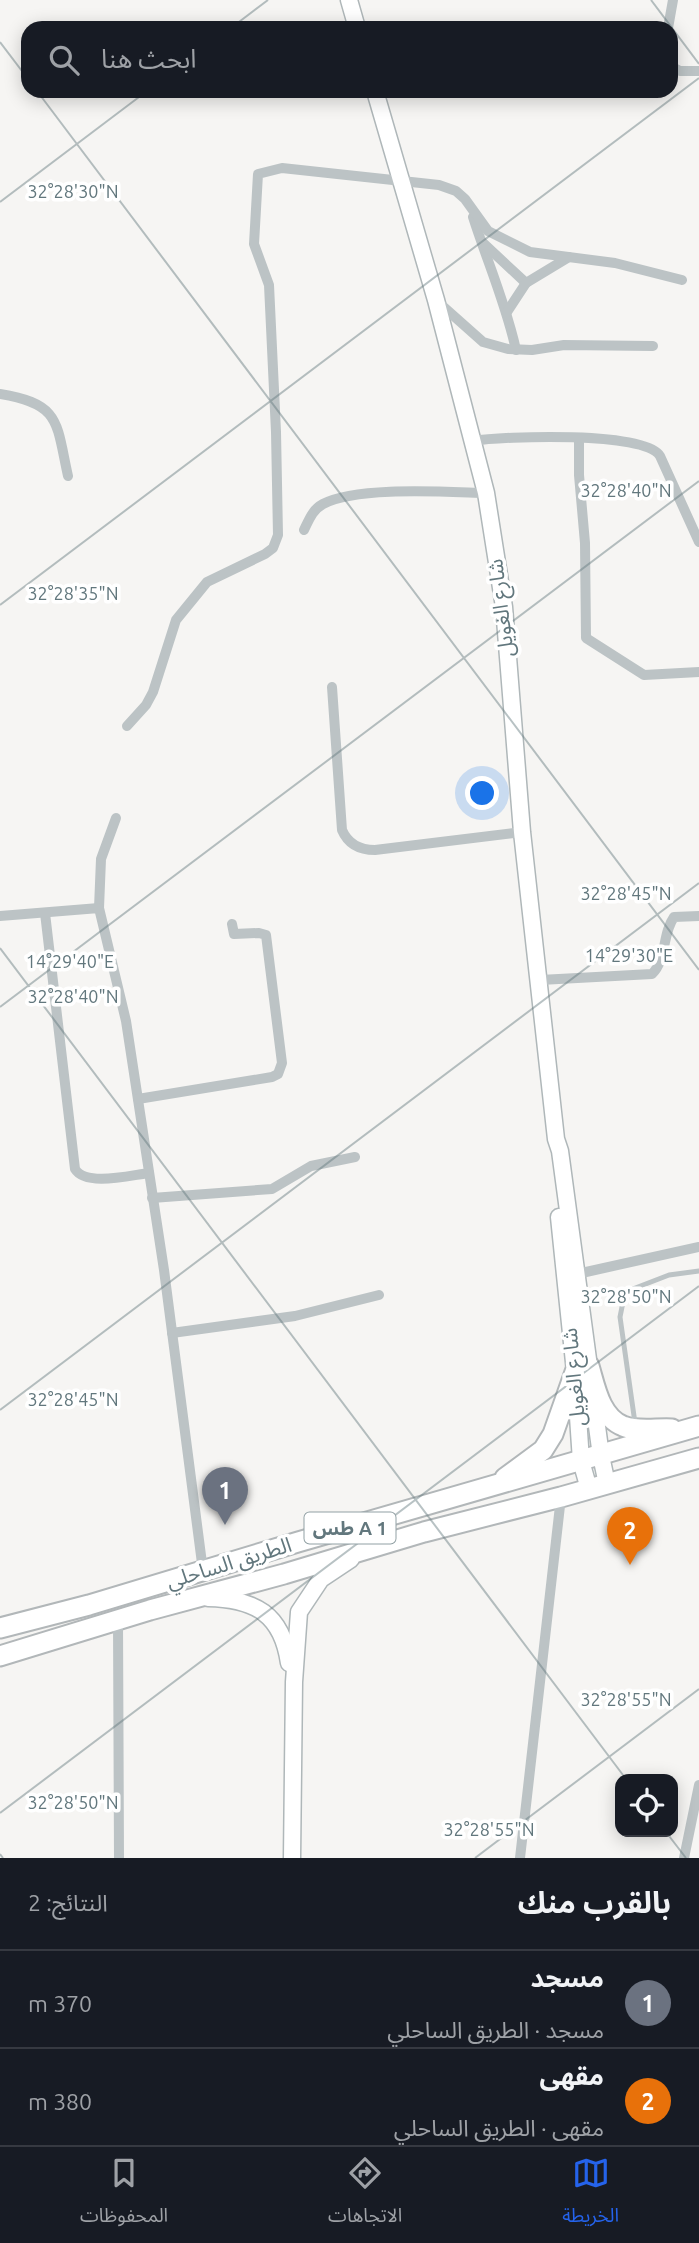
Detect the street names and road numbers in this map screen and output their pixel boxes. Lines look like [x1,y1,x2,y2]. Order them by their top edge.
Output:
street label: شارع الغويل [482,557,522,659]
street label: شارع الغويل [557,1327,593,1427]
road number: طس A 1 [304,1512,396,1544]
street label: الطريق الساحلي [163,1532,296,1597]

